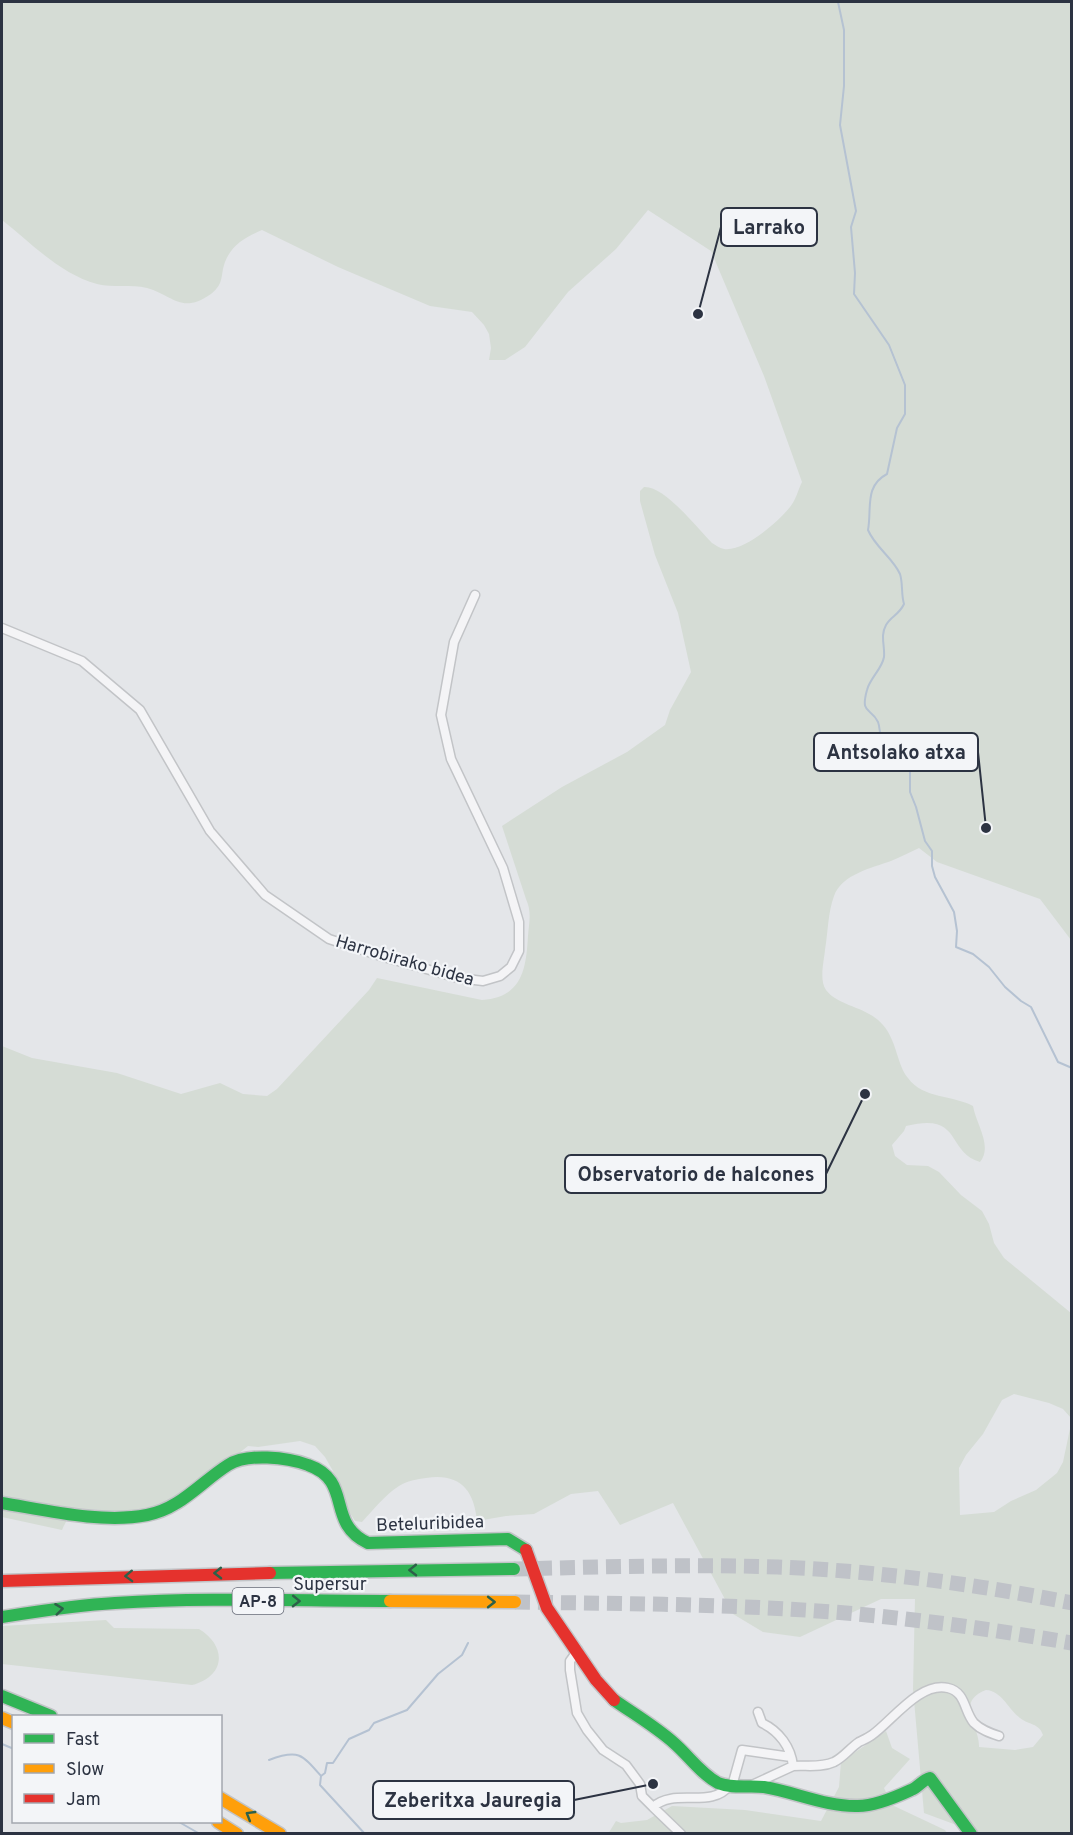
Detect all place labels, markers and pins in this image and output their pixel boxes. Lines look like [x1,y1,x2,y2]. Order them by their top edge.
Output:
callout: Larrako [721,208,817,246]
callout: Antsolako atxa [814,733,978,771]
callout: Observatorio de halcones [565,1155,826,1193]
callout: Zeberitxa Jauregia [373,1781,574,1819]

